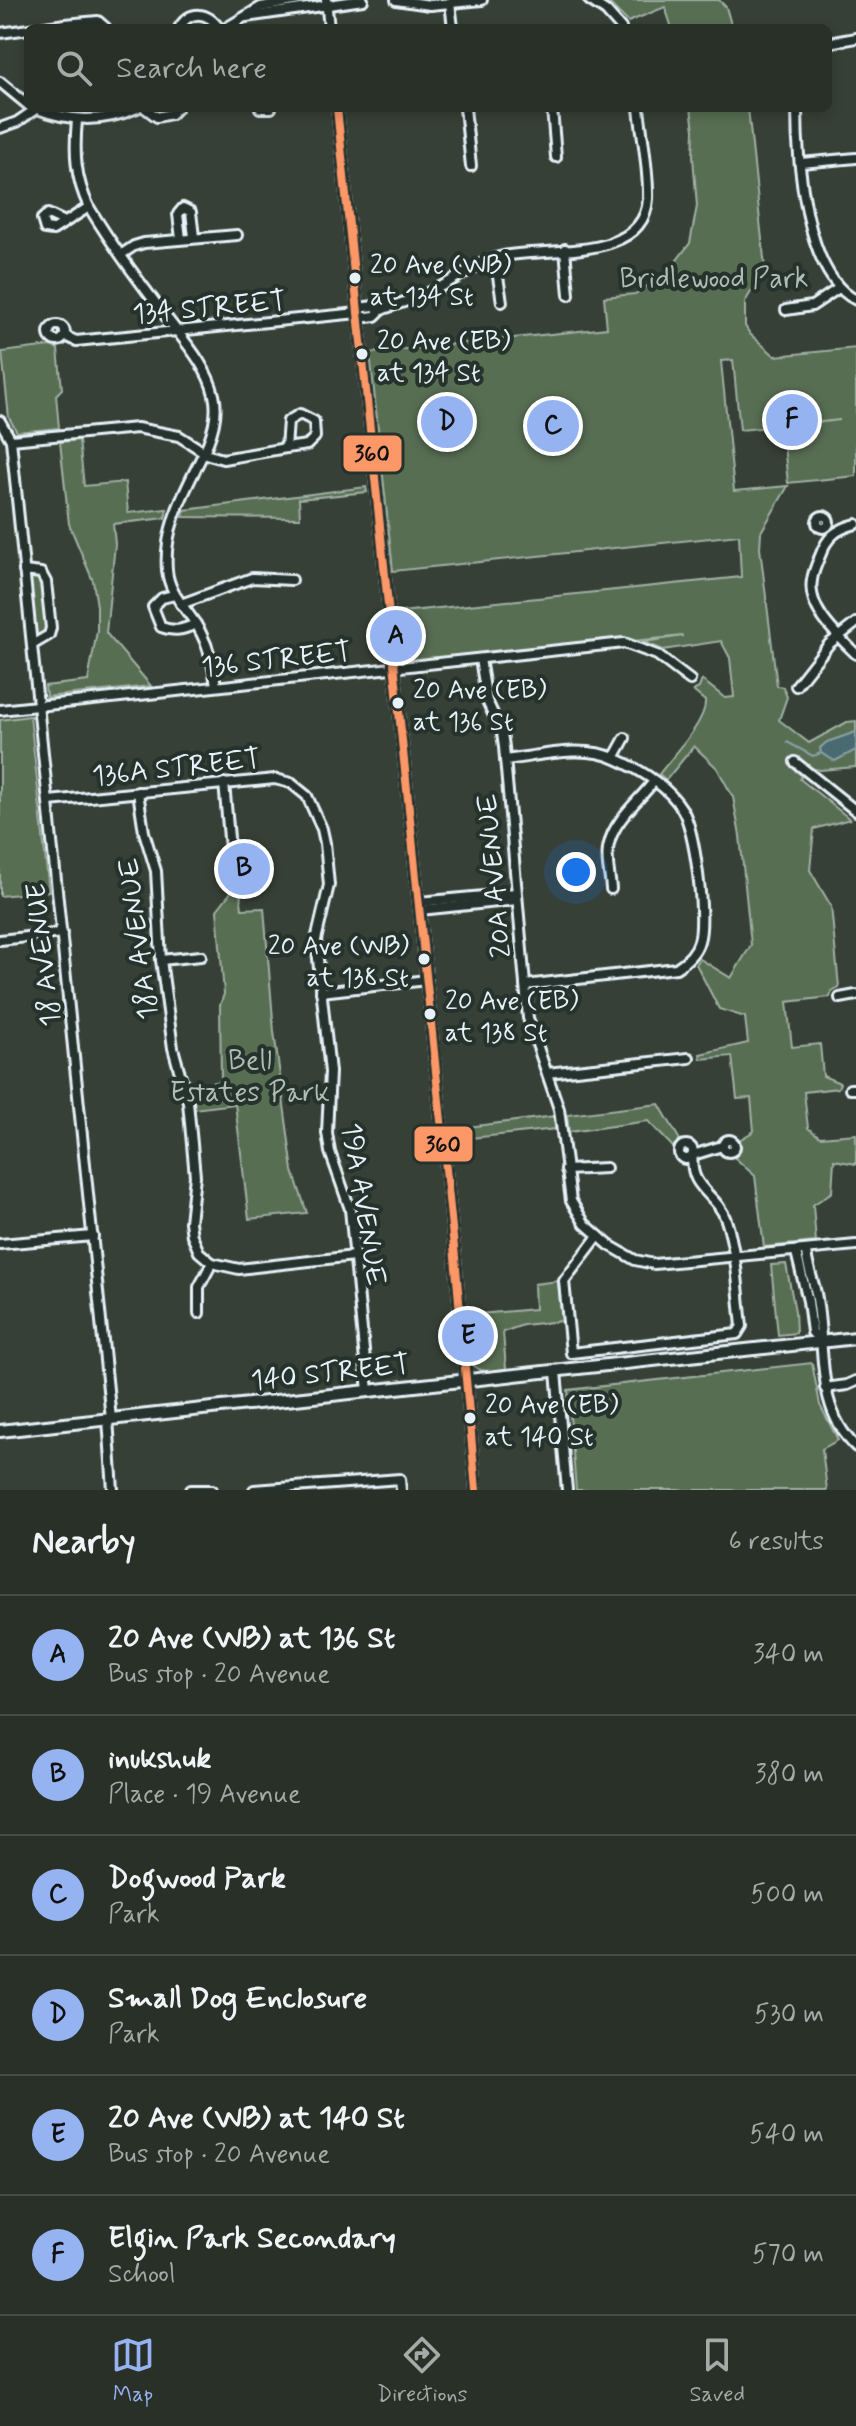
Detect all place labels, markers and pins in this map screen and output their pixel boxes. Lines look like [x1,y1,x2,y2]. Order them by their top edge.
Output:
place label: 20 Ave (WB) at 134 St [370,249,511,315]
marker: 20 Ave (WB) at 134 St [347,270,363,286]
place label: 20 Ave (EB) at 134 St [377,325,510,391]
marker: 20 Ave (EB) at 134 St [354,346,370,362]
pin: F [766,390,818,450]
pin: D [421,392,473,452]
pin: C [527,396,579,456]
pin: A [370,606,422,666]
place label: 20 Ave (EB) at 136 St [413,674,546,740]
marker: 20 Ave (EB) at 136 St [390,695,406,711]
pin: B [218,839,270,899]
place label: 20 Ave (WB) at 138 St [268,930,409,996]
marker: 20 Ave (WB) at 138 St [416,951,432,967]
place label: 20 Ave (EB) at 138 St [445,985,578,1051]
marker: 20 Ave (EB) at 138 St [422,1006,438,1022]
pin: E [442,1306,494,1366]
place label: 20 Ave (EB) at 140 St [485,1389,618,1455]
marker: 20 Ave (EB) at 140 St [462,1410,478,1426]

